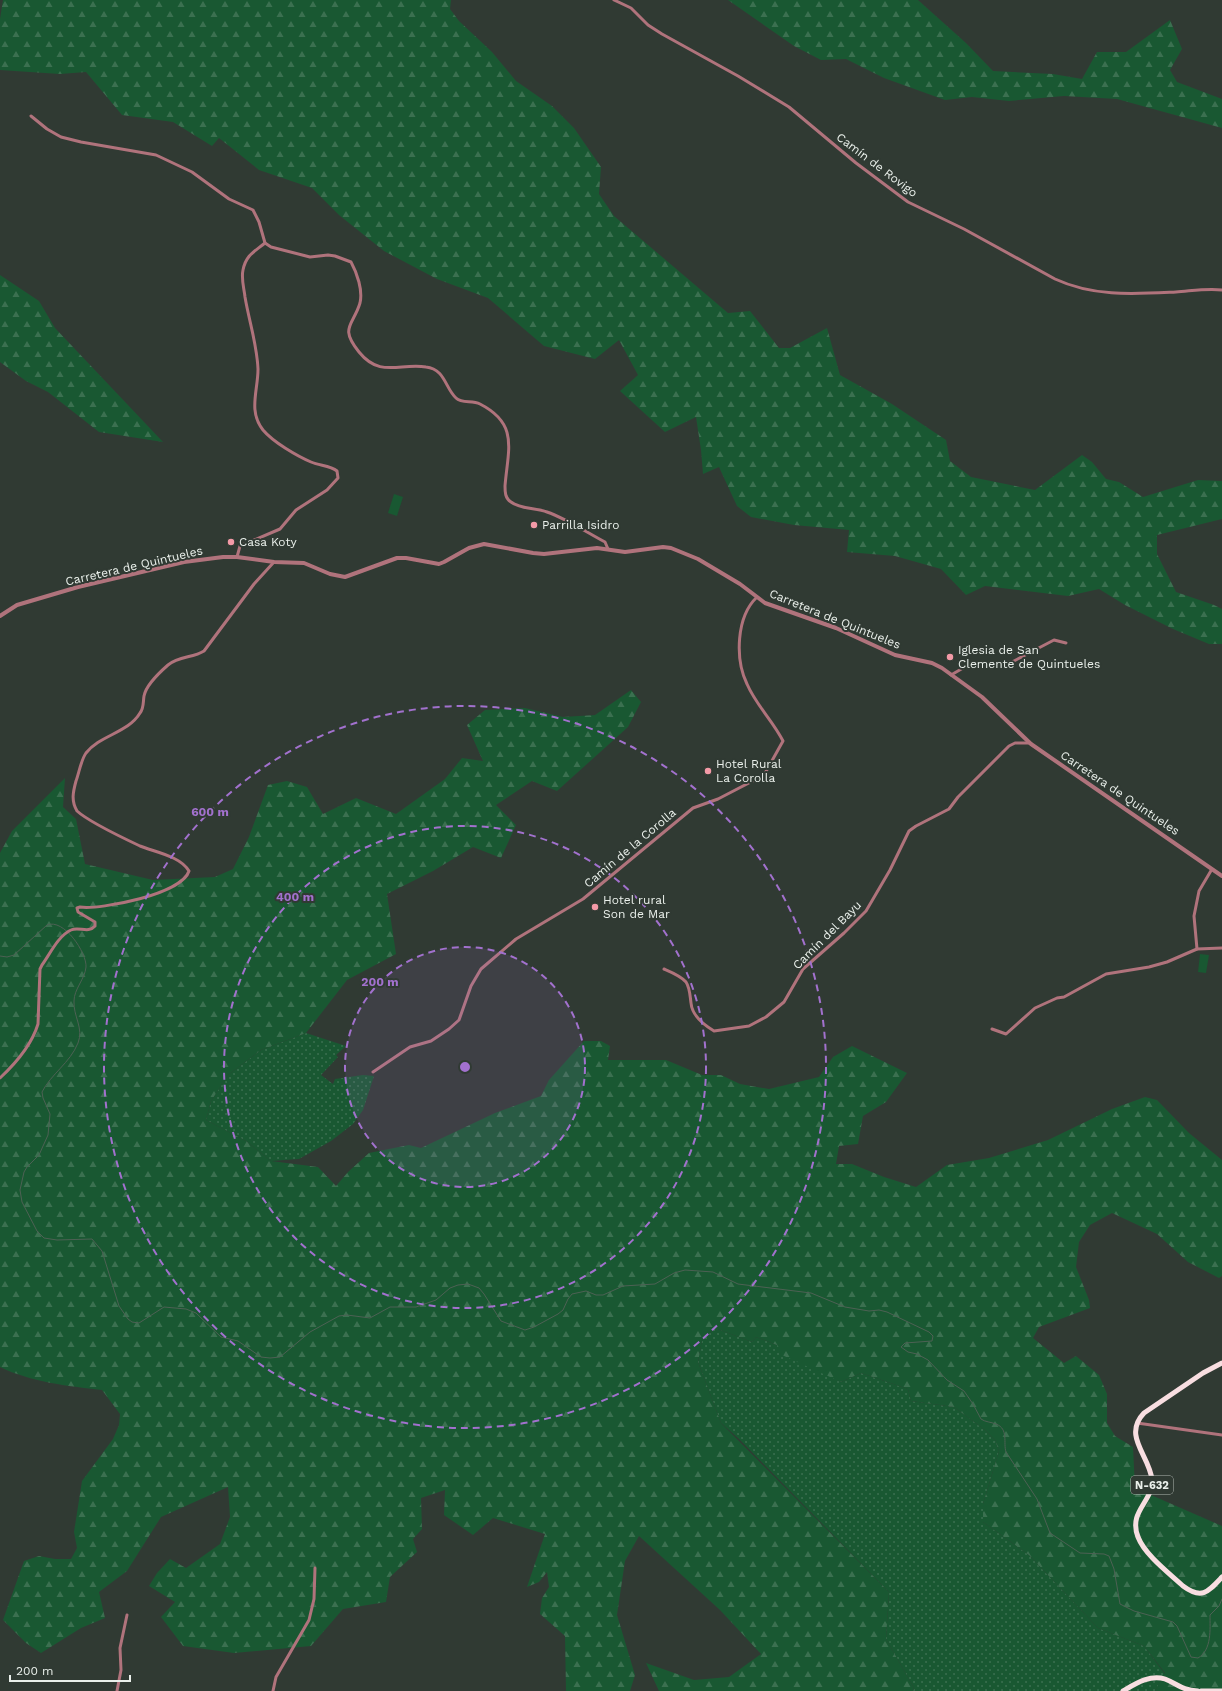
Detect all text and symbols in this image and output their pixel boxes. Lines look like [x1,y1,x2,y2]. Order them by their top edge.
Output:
street label: Camín de Rovigo [834,130,920,200]
place label: Parrilla Isidro [542,518,619,532]
marker: Parrilla Isidro [529,520,539,530]
place label: Casa Koty [239,535,297,549]
marker: Casa Koty [226,537,236,547]
street label: Carretera de Quintueles [64,543,204,589]
street label: Carretera de Quintueles [767,586,903,652]
place label: Iglesia de San Clemente de Quintueles [958,643,1100,671]
marker: Iglesia de San Clemente de Quintueles [945,652,955,662]
street label: Carretera de Quintueles [1058,748,1182,838]
place label: Hotel Rural La Corolla [716,757,782,785]
marker: Hotel Rural La Corolla [703,766,713,776]
text: 600 m [191,805,229,819]
street label: Camín de la Corolla [581,805,679,890]
text: 400 m [276,890,314,904]
place label: Hotel rural Son de Mar [603,893,670,921]
street label: Camín del Bayu [790,898,864,972]
marker: Hotel rural Son de Mar [590,902,600,912]
text: 200 m [361,975,399,989]
centre of rings [458,1060,472,1074]
road number: N-632 [1131,1476,1173,1494]
scale bar [10,1657,130,1683]
text: 200 m [16,1664,53,1678]

